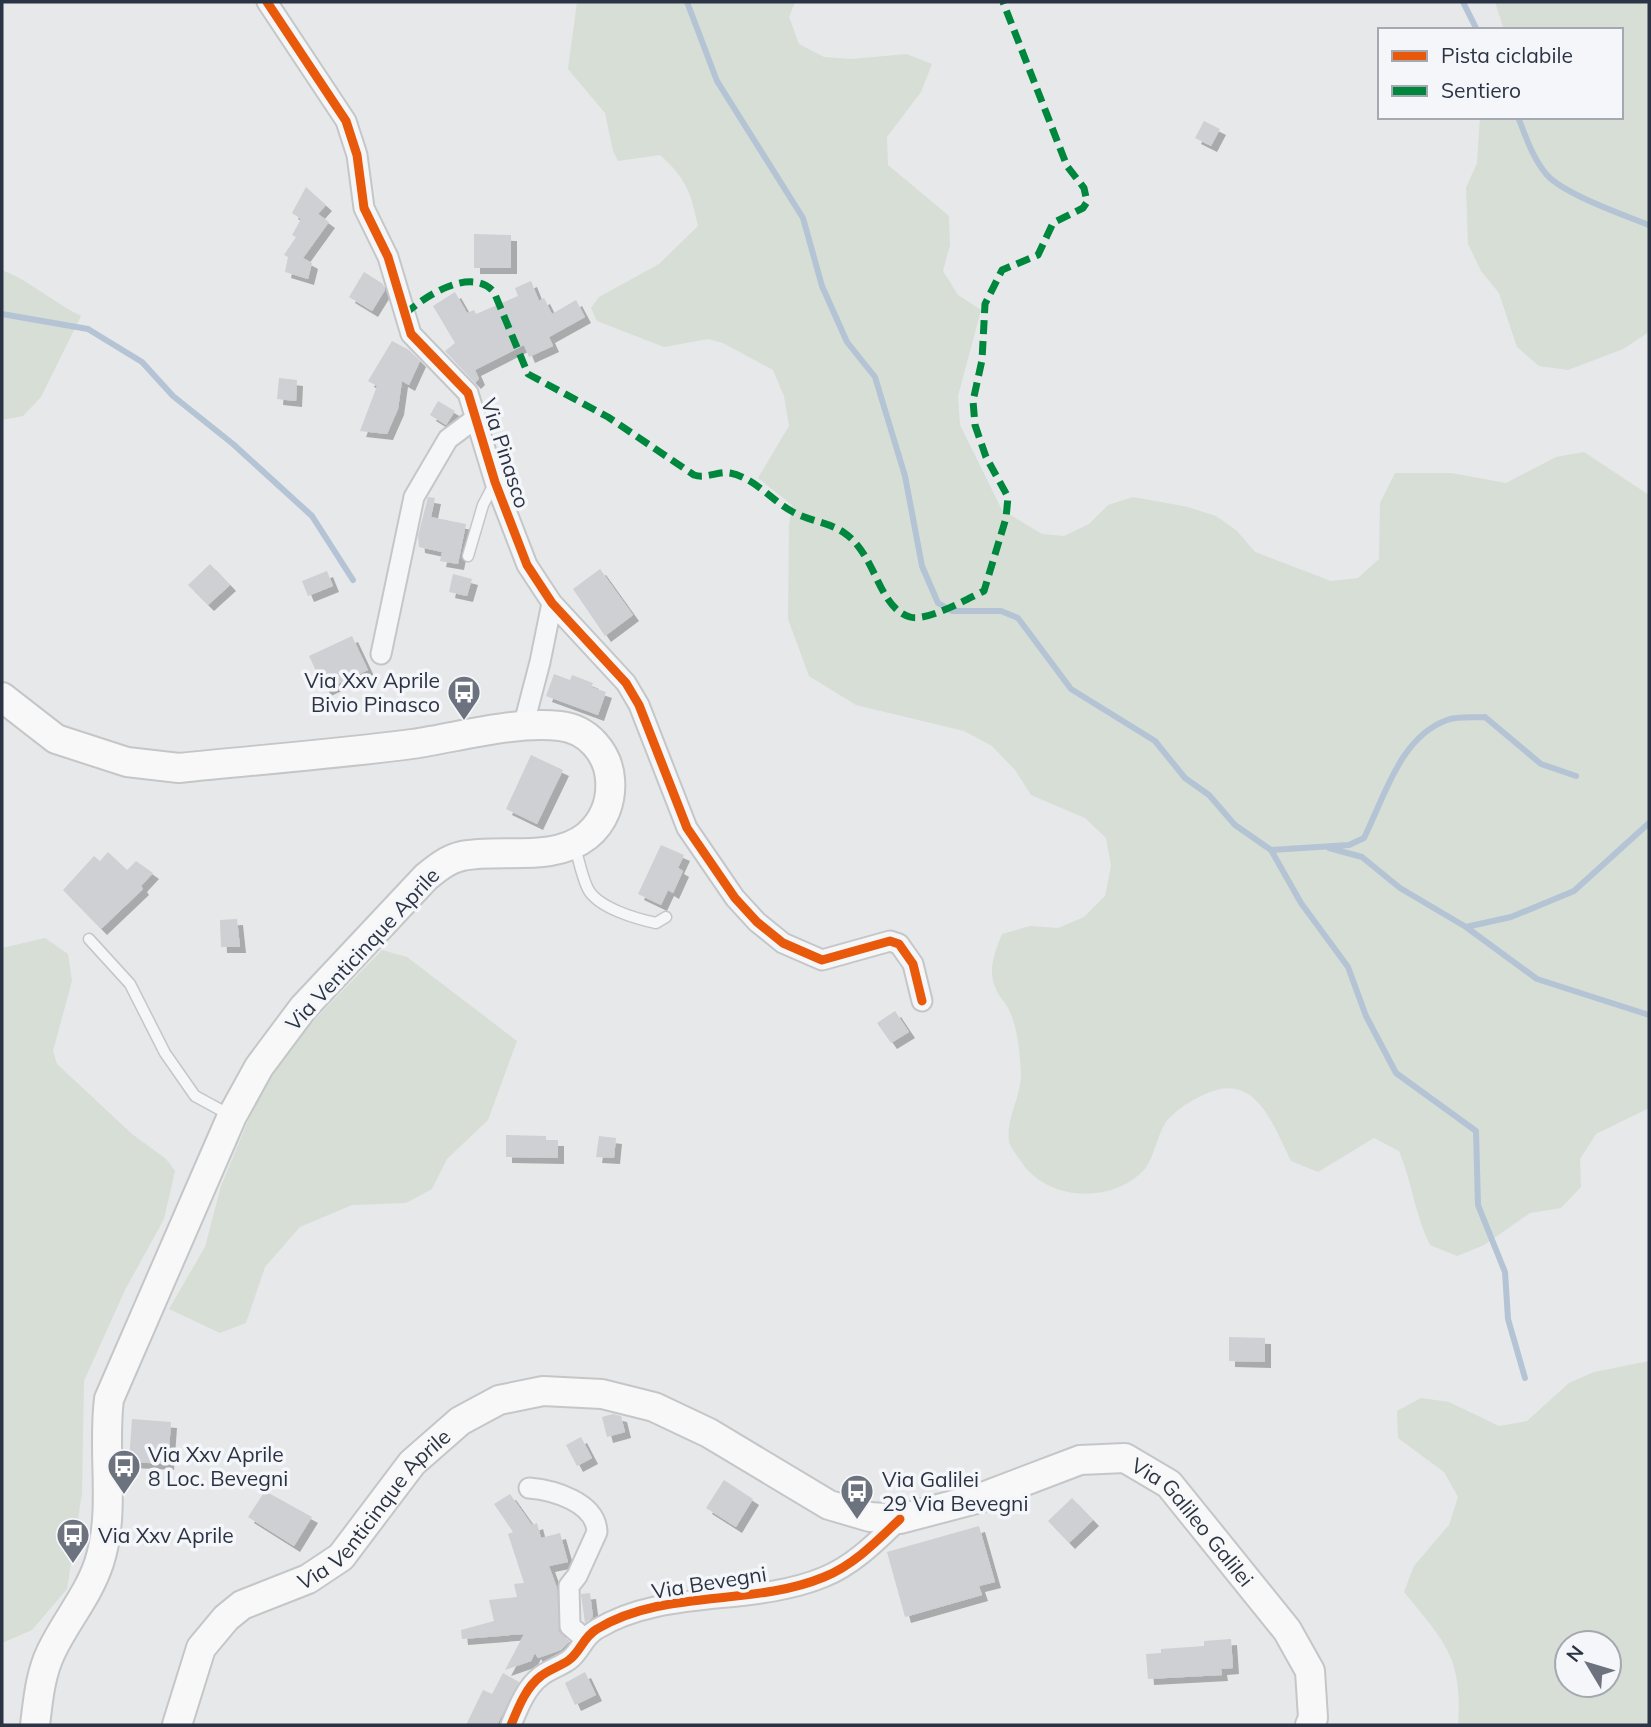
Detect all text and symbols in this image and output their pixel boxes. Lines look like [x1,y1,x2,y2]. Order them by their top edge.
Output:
legend [1378,28,1623,119]
text: Pista ciclabile [1441,42,1573,68]
text: Sentiero [1441,77,1521,103]
street label: Via Pinasco [476,395,536,511]
place label: Via Xxv Aprile Bivio Pinasco [304,667,440,717]
bus stop icon: Via Xxv Aprile Bivio Pinasco [445,673,483,722]
street label: Via Venticinque Aprile [280,862,444,1036]
street label: Via Venticinque Aprile [294,1423,455,1595]
place label: Via Xxv Aprile 8 Loc. Bevegni [148,1441,288,1491]
bus stop icon: Via Xxv Aprile 8 Loc. Bevegni [105,1447,143,1496]
street label: Via Galileo Galilei [1127,1452,1259,1592]
place label: Via Galilei 29 Via Bevegni [882,1466,1028,1516]
bus stop icon: Via Galilei 29 Via Bevegni [838,1472,876,1521]
bus stop icon: Via Xxv Aprile [54,1516,92,1565]
place label: Via Xxv Aprile [98,1522,234,1548]
street label: Via Bevegni [650,1560,768,1604]
north arrow [1553,1629,1623,1699]
text: N [1561,1640,1588,1667]

